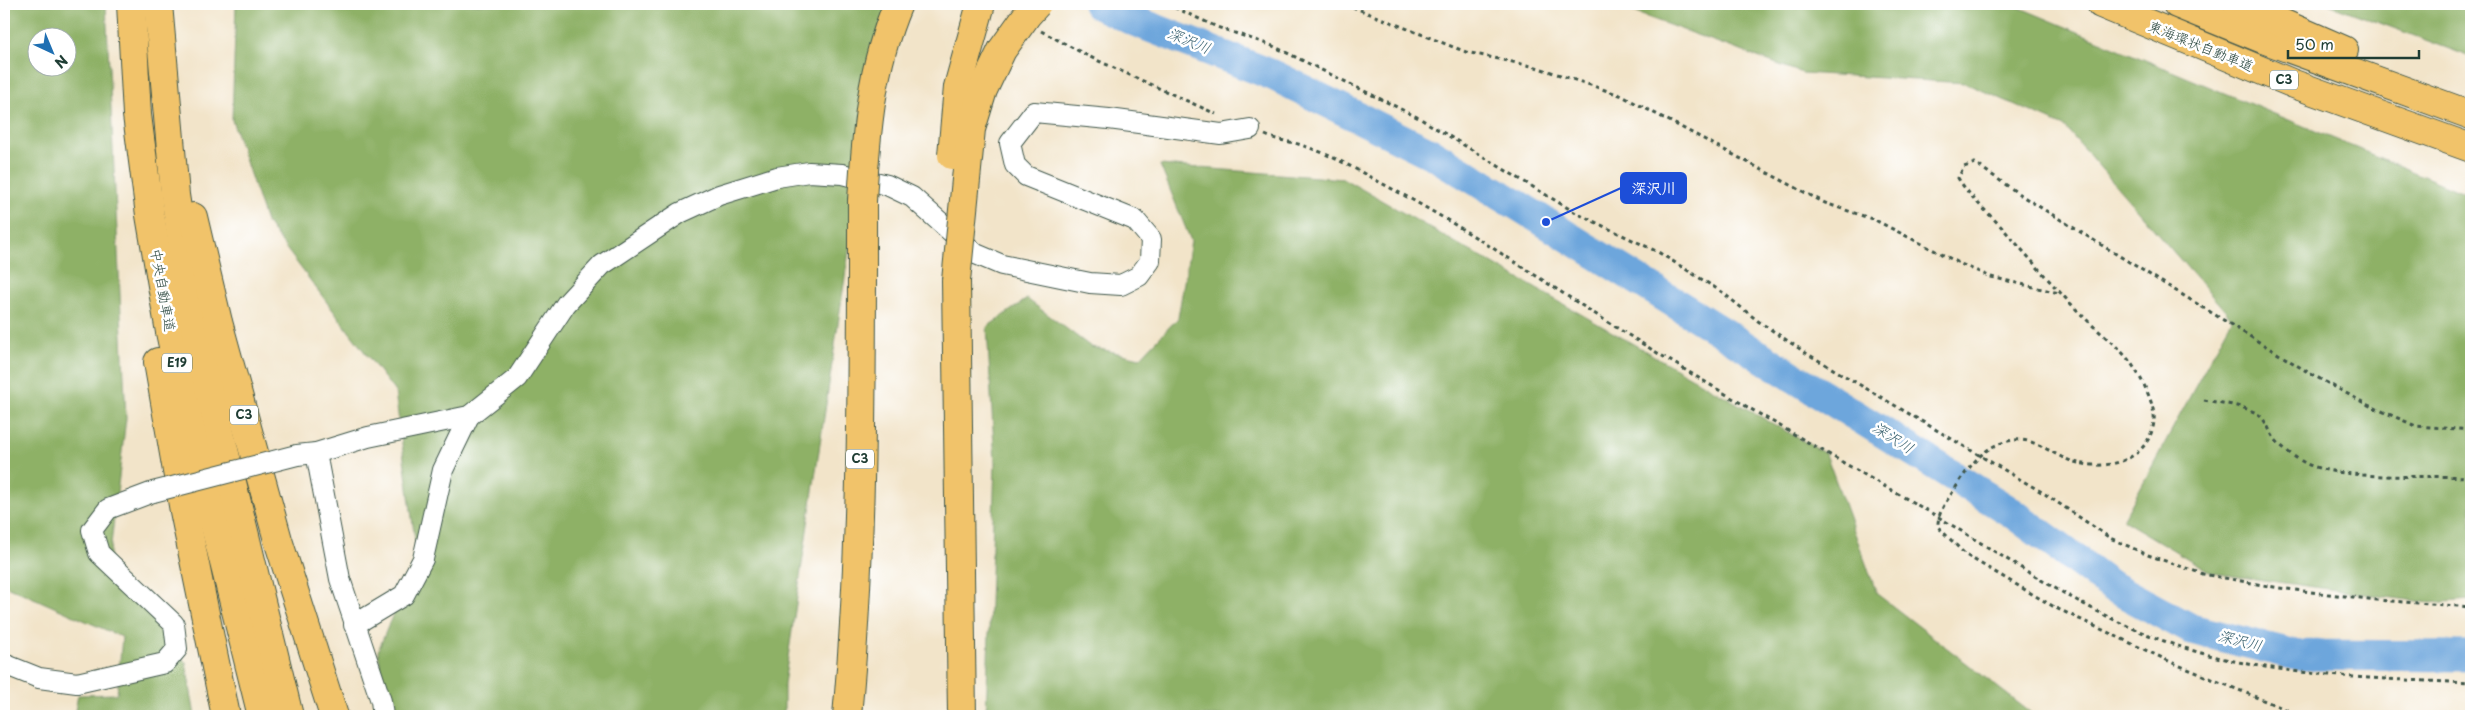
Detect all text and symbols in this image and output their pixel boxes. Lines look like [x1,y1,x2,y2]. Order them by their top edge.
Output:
street label: 東海環状自動車道 [2145,15,2257,76]
water label: 深沢川 [1164,21,1215,59]
north arrow [28,28,78,78]
scale bar [2288,28,2419,60]
text: 50 m [2295,32,2334,55]
text: N [50,50,73,73]
road number: C3 [2270,70,2298,90]
callout: 深沢川 [1621,173,1686,203]
text: 深沢川 [1631,176,1677,199]
street label: 中央自動車道 [146,247,181,333]
road number: E19 [162,353,192,372]
road number: C3 [230,406,258,424]
water label: 深沢川 [1869,415,1919,458]
road number: C3 [846,449,874,468]
water label: 深沢川 [2216,623,2265,656]

